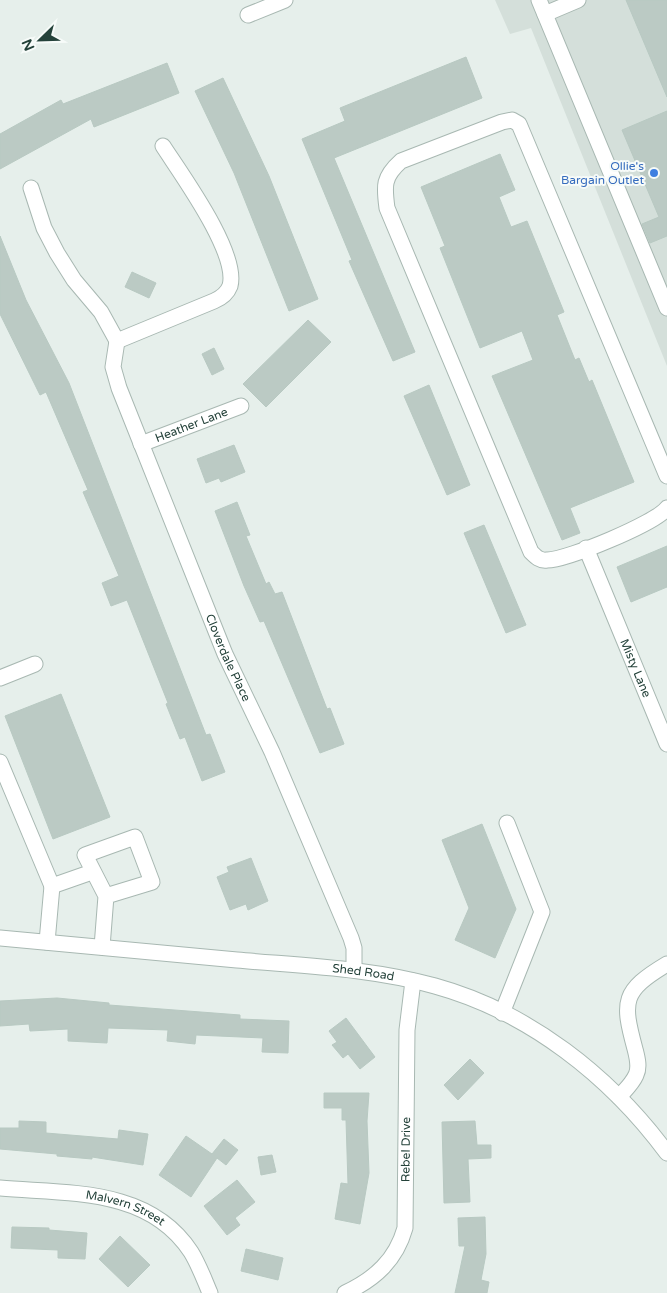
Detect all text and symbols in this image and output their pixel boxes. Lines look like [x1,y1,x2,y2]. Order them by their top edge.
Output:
north arrow [15,15,65,65]
text: N [18,36,39,53]
place label: Ollie's Bargain Outlet [561,159,644,187]
marker: Ollie's Bargain Outlet [648,167,660,179]
street label: Heather Lane [153,405,230,445]
street label: Cloverdale Place [203,612,254,704]
street label: Misty Lane [617,637,654,700]
street label: Shed Road [332,961,395,983]
street label: Rebel Drive [398,1117,413,1182]
street label: Malvern Street [85,1188,168,1229]

